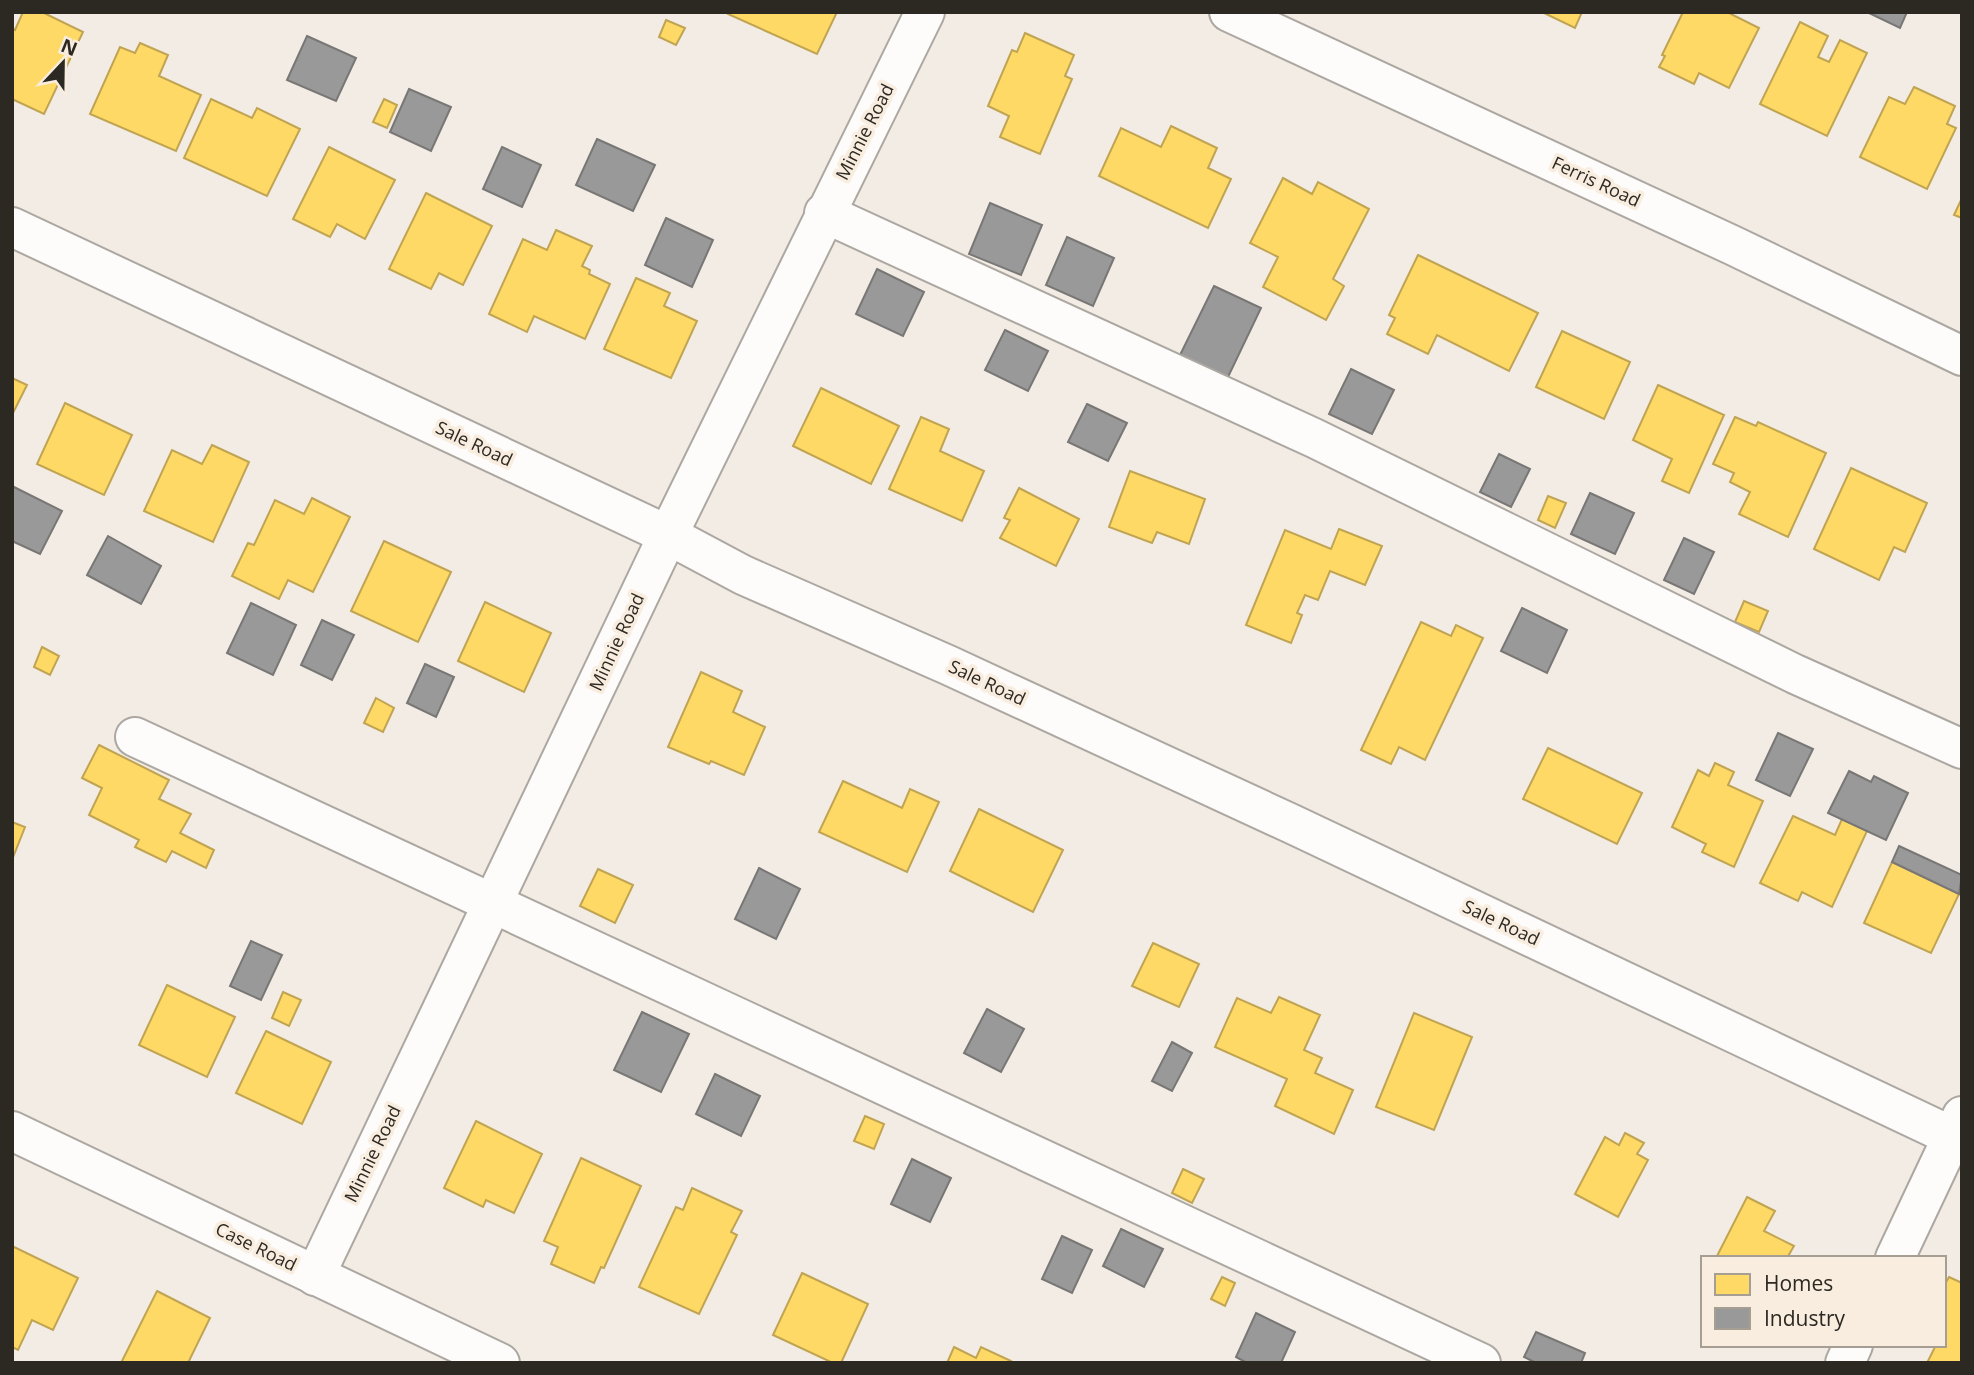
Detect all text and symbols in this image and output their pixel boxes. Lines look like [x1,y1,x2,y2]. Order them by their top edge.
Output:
north arrow [28,28,98,98]
text: N [57,32,81,62]
street label: Minnie Road [830,79,899,184]
street label: Ferris Road [1548,150,1644,212]
street label: Sale Road [432,415,517,471]
street label: Minnie Road [583,589,649,694]
street label: Sale Road [945,654,1030,710]
street label: Sale Road [1459,894,1544,950]
street label: Minnie Road [338,1101,406,1206]
street label: Case Road [212,1216,301,1276]
legend [1701,1256,1946,1347]
text: Homes [1764,1269,1833,1297]
text: Industry [1764,1304,1846,1332]

